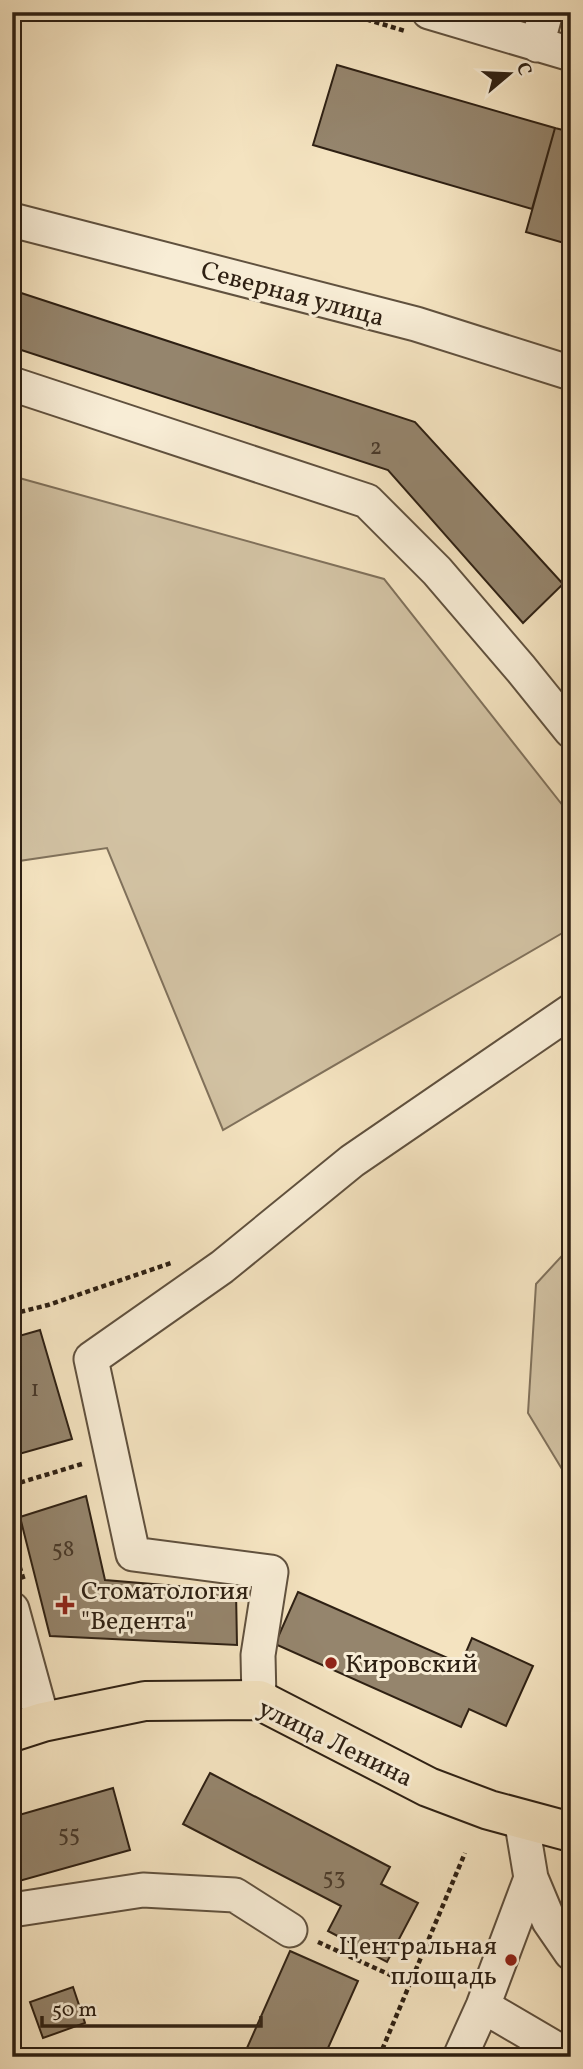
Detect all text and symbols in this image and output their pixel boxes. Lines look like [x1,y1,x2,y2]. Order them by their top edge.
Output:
north arrow [475,38,544,108]
text: С [509,59,537,79]
street label: Северная улица [197,253,388,337]
house number: 2 [370,432,382,464]
house number: 1 [31,1374,39,1406]
house number: 58 [52,1534,74,1566]
place label: Стоматология "Ведента" [81,1574,249,1640]
marker: Стоматология "Ведента" [55,1595,75,1615]
place label: Кировский [345,1647,478,1683]
marker: Кировский [323,1655,339,1671]
street label: улица Ленина [252,1691,418,1797]
house number: 55 [58,1819,80,1851]
house number: 53 [323,1862,345,1894]
place label: Центральная площадь [338,1929,497,1995]
marker: Центральная площадь [503,1952,519,1968]
scale bar [42,1985,261,2029]
text: 50 m [52,1996,97,2025]

